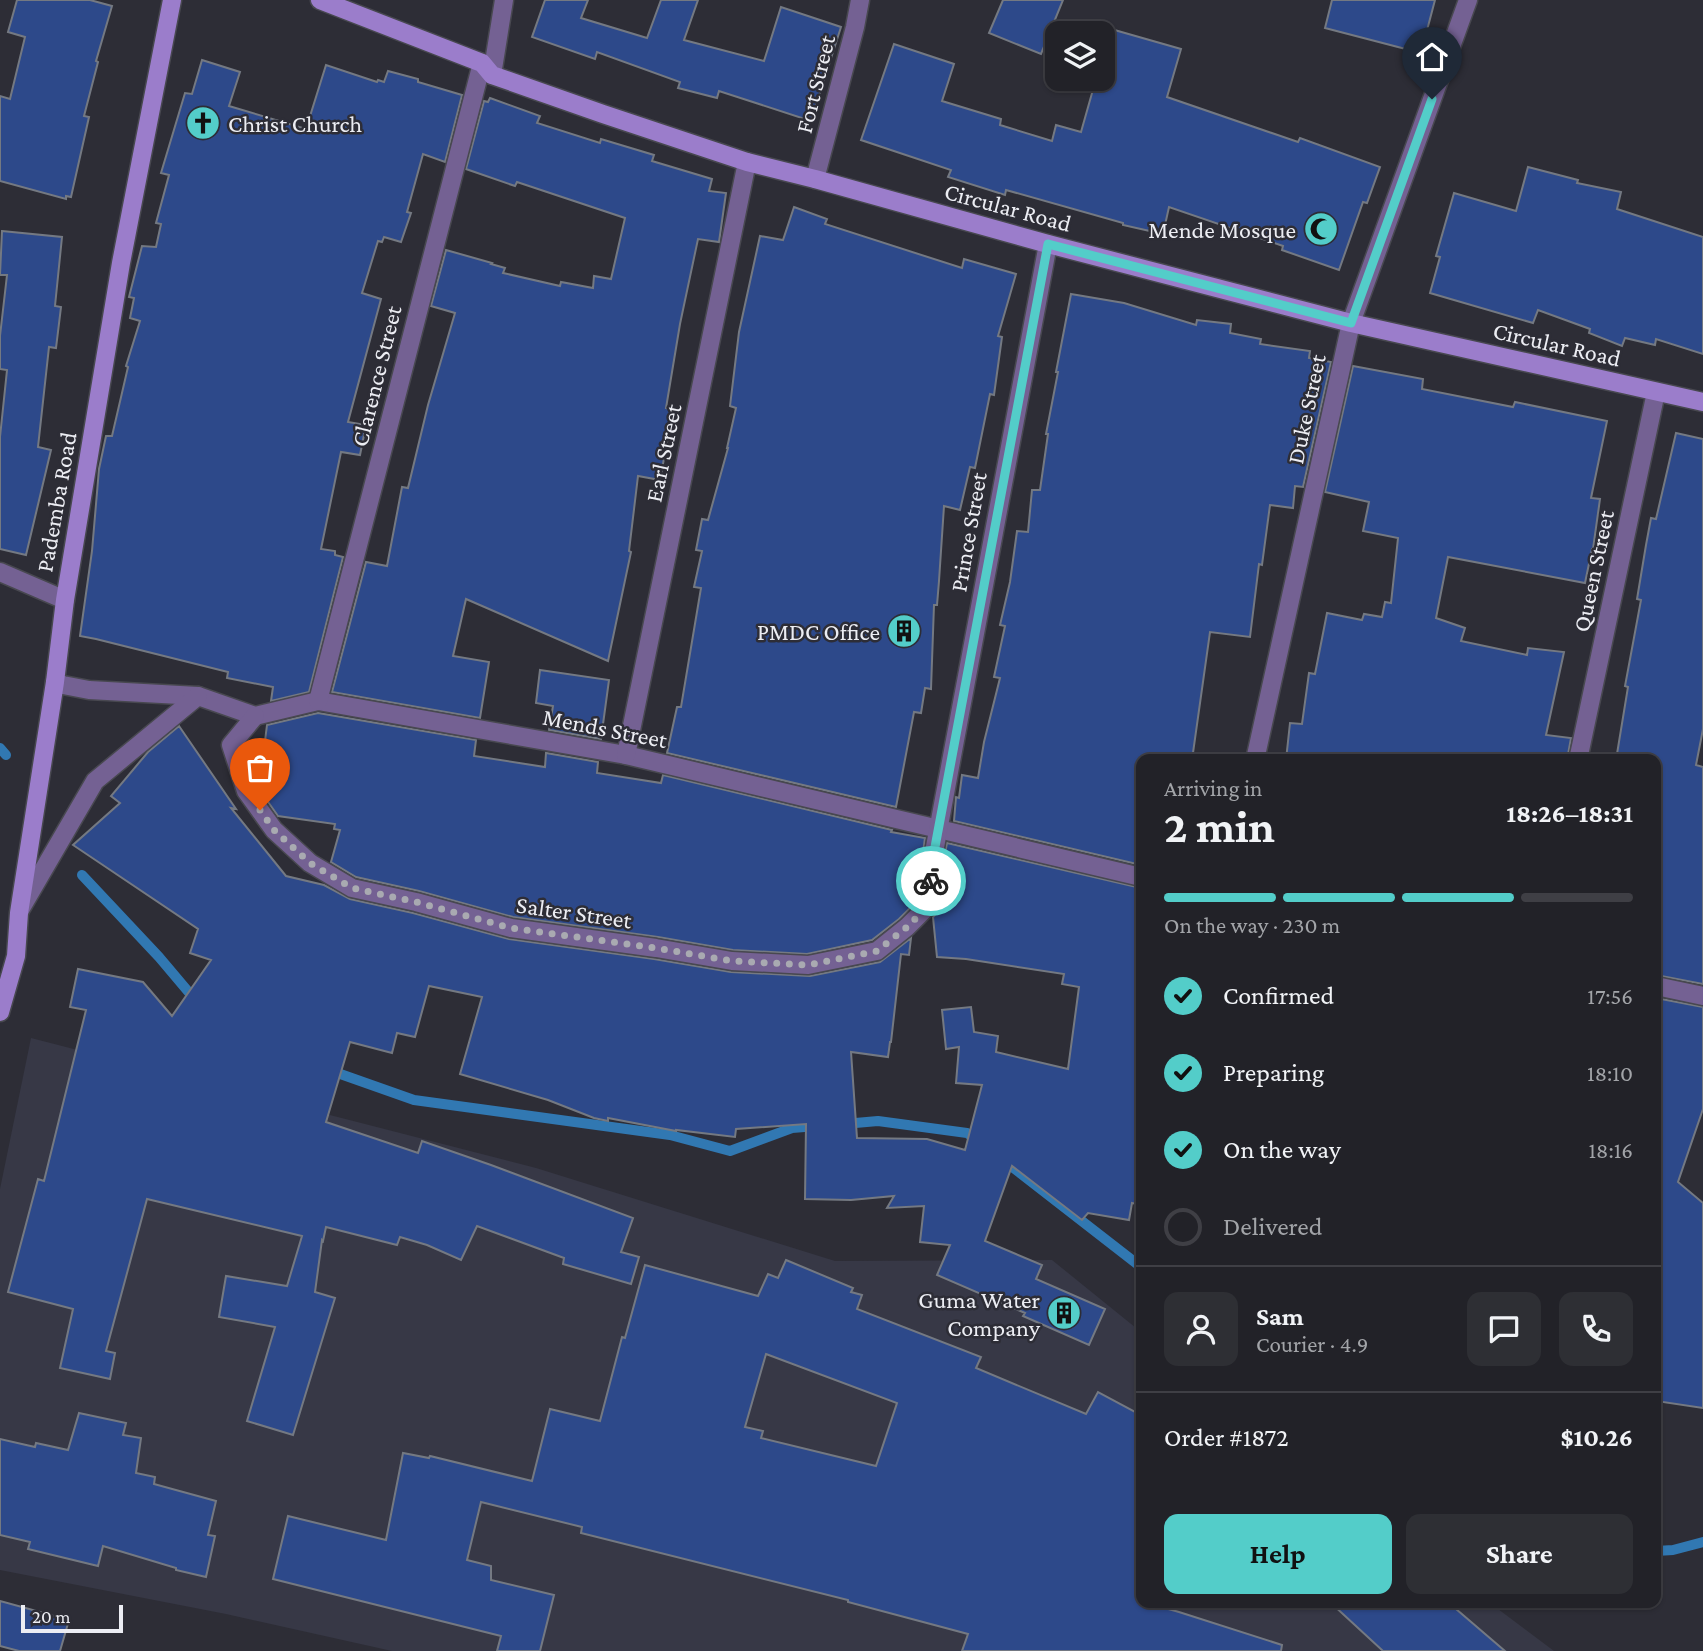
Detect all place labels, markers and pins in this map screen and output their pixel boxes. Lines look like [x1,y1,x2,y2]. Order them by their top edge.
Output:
pin [1402,27,1462,99]
church icon: Christ Church [184,104,222,142]
place label: Christ Church [228,110,362,137]
mosque icon: Mende Mosque [1302,210,1340,248]
place label: Mende Mosque [1148,216,1296,243]
building icon: PMDC Office [885,612,923,650]
place label: PMDC Office [757,618,880,645]
pin [230,738,290,810]
place label: Guma Water Company [918,1286,1041,1341]
building icon: Guma Water Company [1045,1294,1083,1332]

